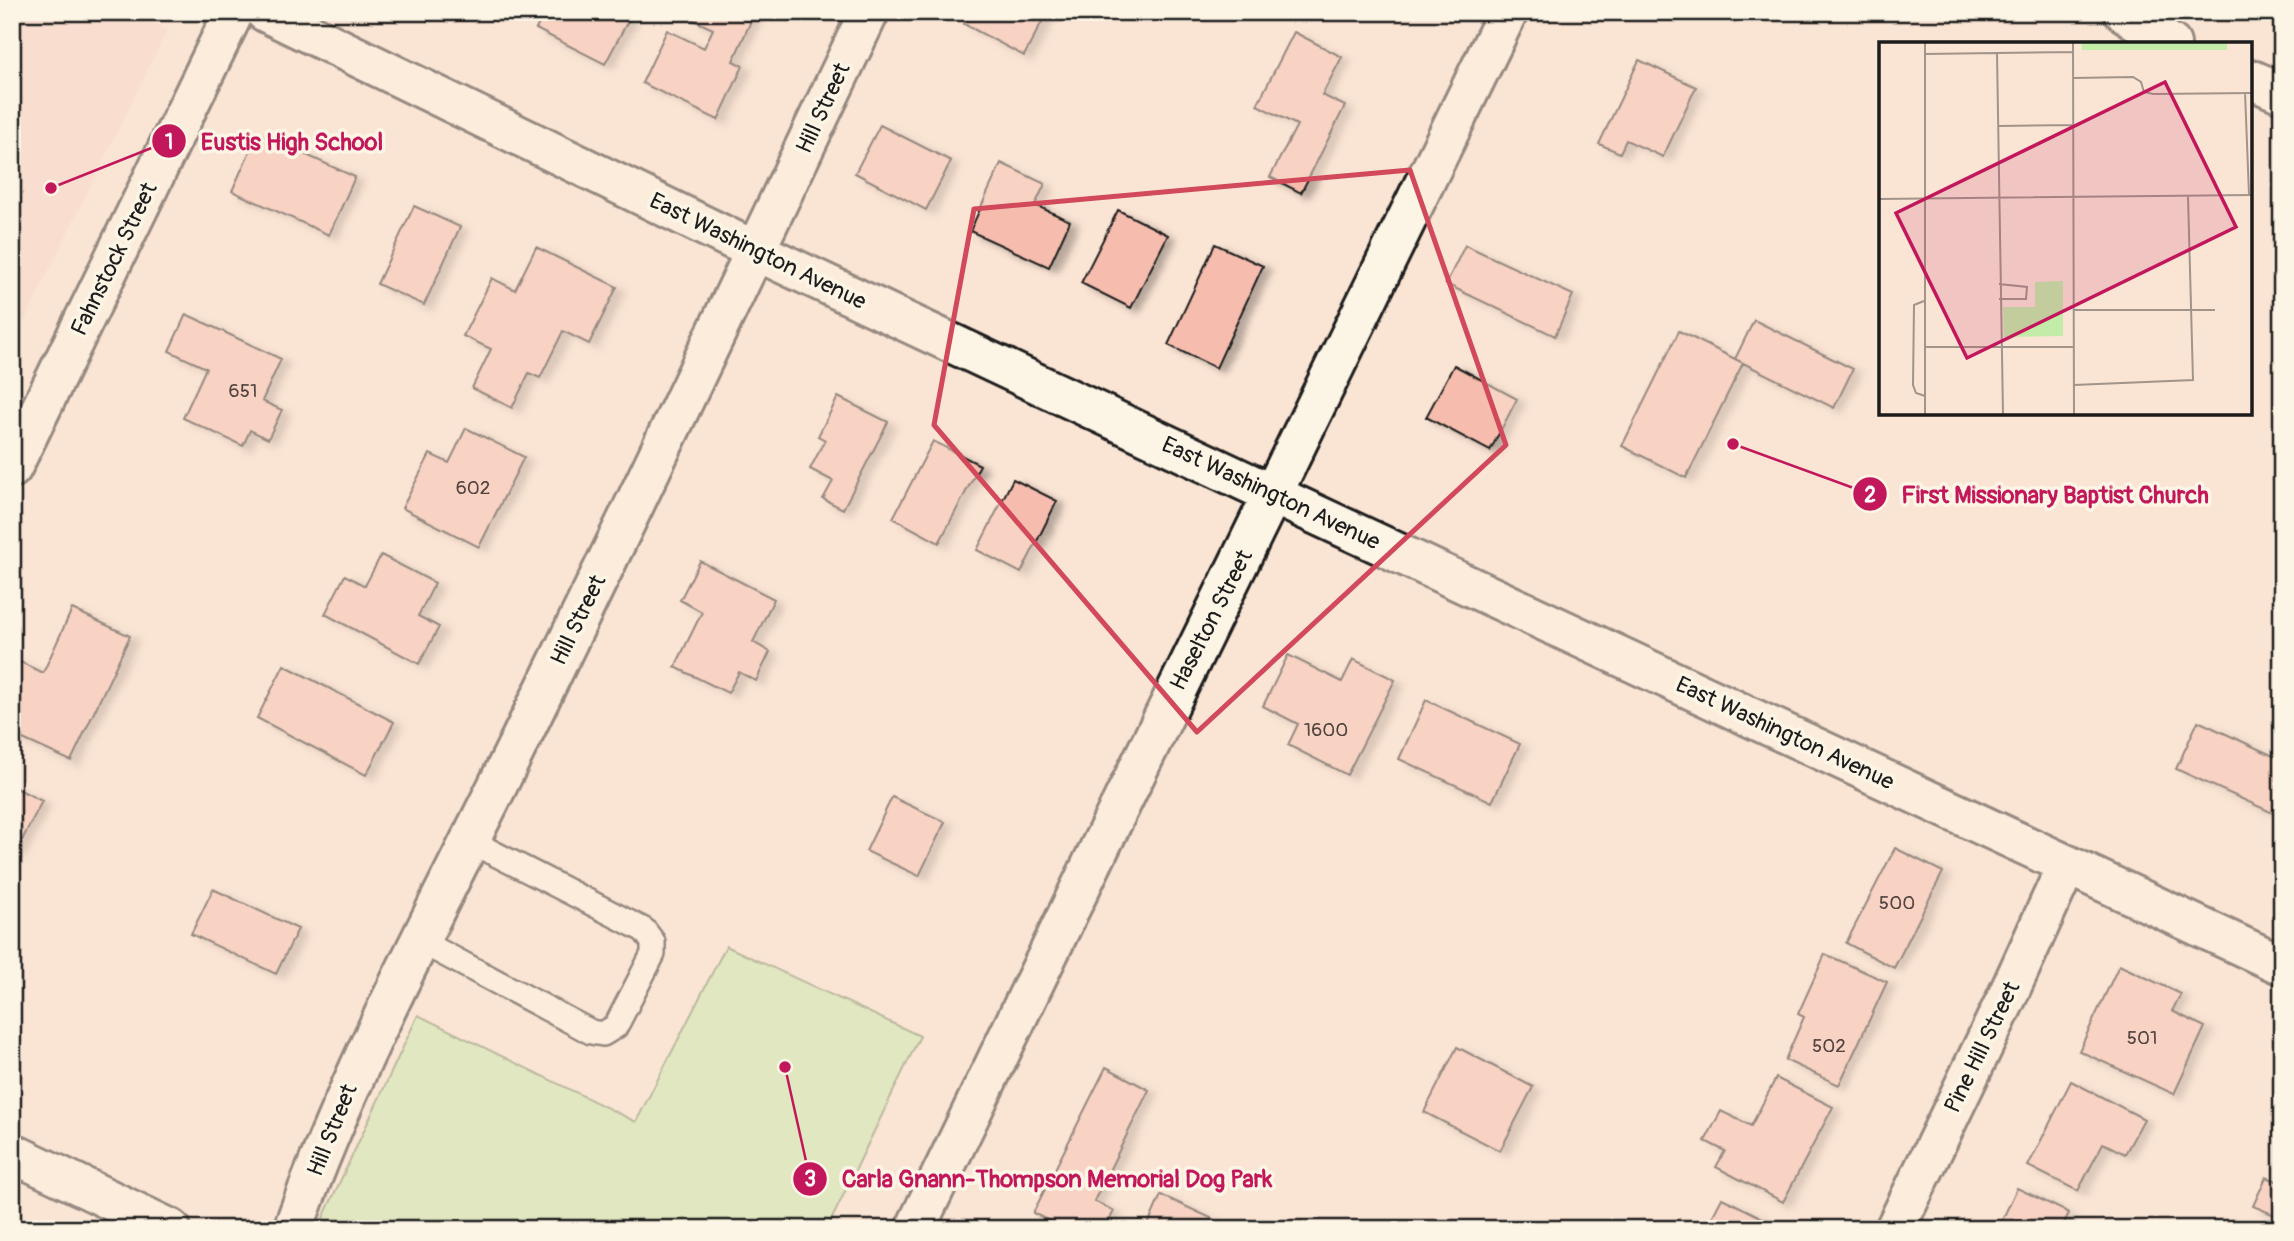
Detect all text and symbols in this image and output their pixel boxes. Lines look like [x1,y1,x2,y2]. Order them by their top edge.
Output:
inset map [1879,42,2252,415]
street label: Hill Street [789,57,857,158]
callout: Eustis High School [152,119,397,164]
text: Eustis High School [201,128,383,157]
text: 1 [165,129,173,156]
street label: Fahnstock Street [64,177,164,340]
street label: East Washington Avenue [645,186,872,316]
house number: 651 [229,379,257,403]
street label: East Washington Avenue [1157,430,1385,557]
callout: First Missionary Baptist Church [1852,472,2223,517]
house number: 602 [456,476,490,500]
text: First Missionary Baptist Church [1901,481,2209,510]
text: 2 [1864,482,1876,509]
street label: Haselton Street [1163,544,1259,695]
street label: Hill Street [544,569,613,670]
street label: East Washington Avenue [1671,670,1899,797]
house number: 1600 [1304,718,1348,742]
house number: 500 [1879,891,1915,915]
street label: Pine Hill Street [1938,976,2027,1118]
house number: 501 [2127,1026,2157,1050]
house number: 502 [1812,1034,1846,1058]
street label: Hill Street [300,1079,364,1180]
callout: Carla Gnann-Thompson Memorial Dog Park [792,1156,1286,1201]
text: Carla Gnann-Thompson Memorial Dog Park [842,1165,1273,1194]
text: 3 [804,1166,816,1193]

